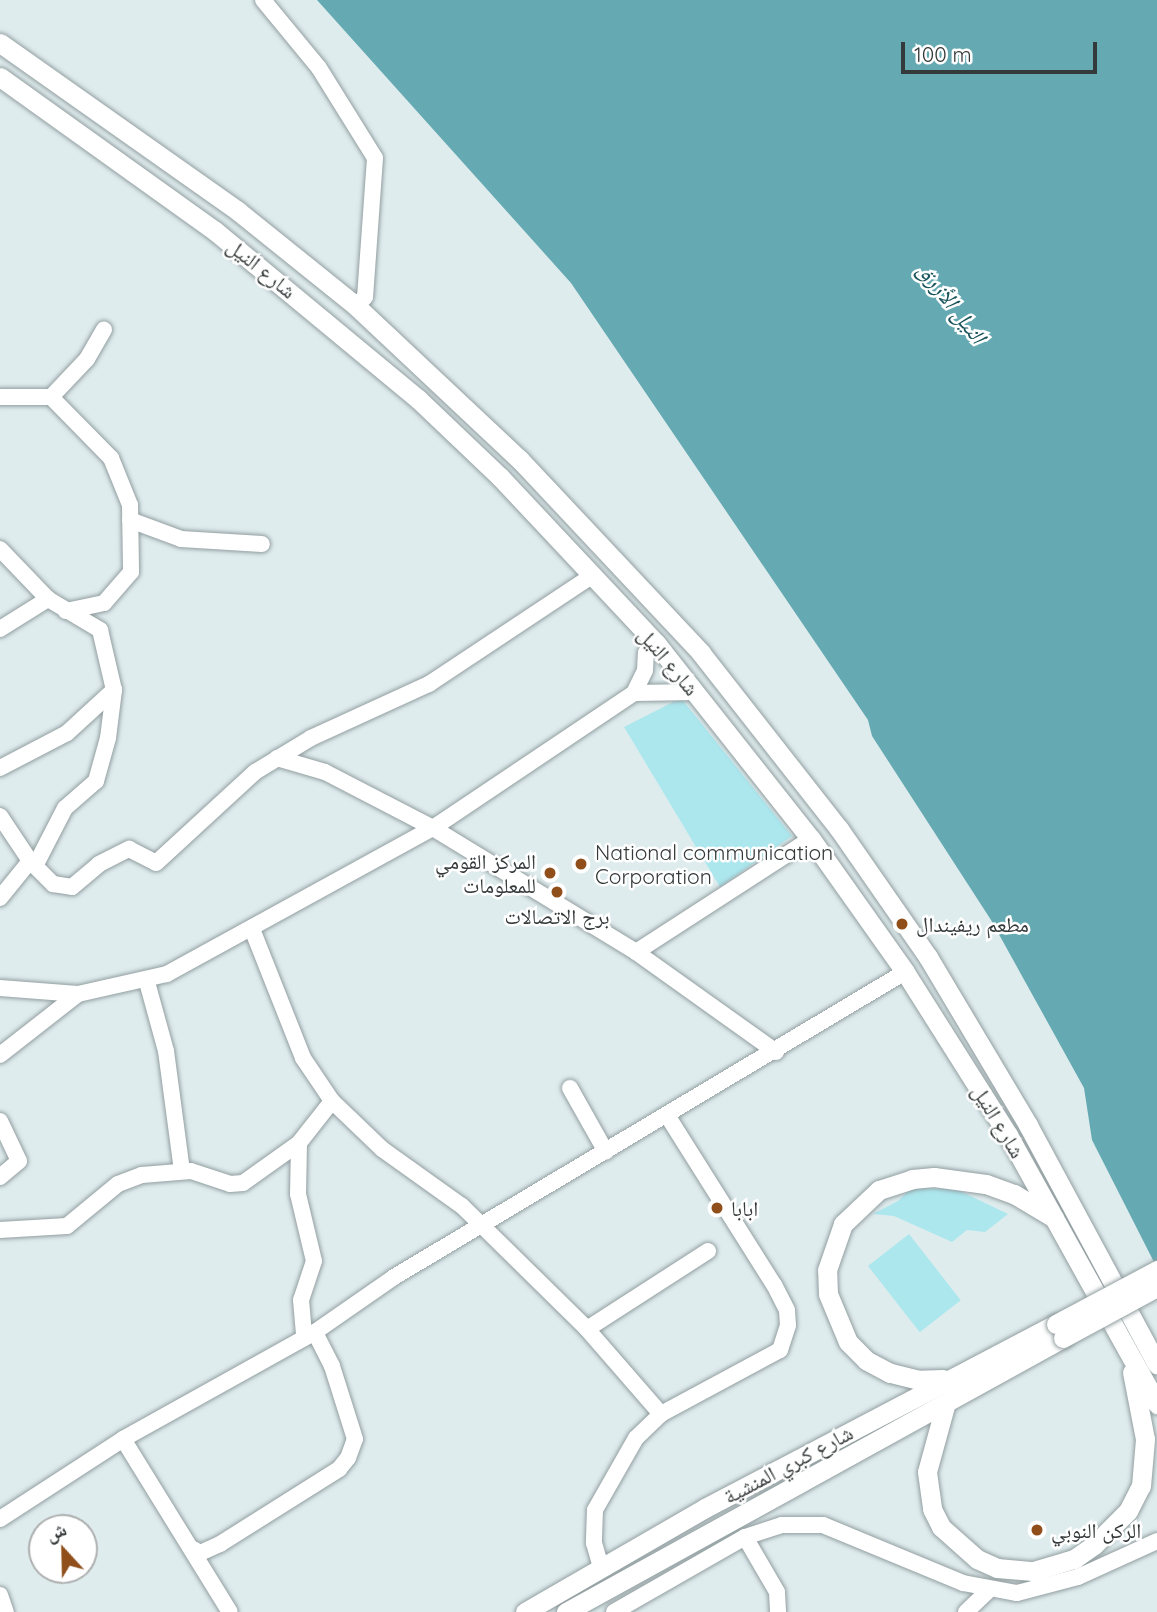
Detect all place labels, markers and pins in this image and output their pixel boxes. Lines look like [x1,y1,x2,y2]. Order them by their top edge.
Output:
place label: National communication Corporation [595,839,833,889]
place label: المركز القومي للمعلومات [435,848,536,898]
marker: National communication Corporation [573,856,589,872]
marker: المركز القومي للمعلومات [542,865,558,881]
marker: برج الاتصالات [549,884,565,900]
place label: برج الاتصالات [504,903,610,929]
place label: مطعم ريفيندال [916,911,1029,937]
marker: مطعم ريفيندال [894,916,910,932]
place label: ابابا [731,1195,758,1221]
marker: ابابا [709,1200,725,1216]
place label: الركن النوبي [1051,1517,1141,1543]
marker: الركن النوبي [1029,1522,1045,1538]

